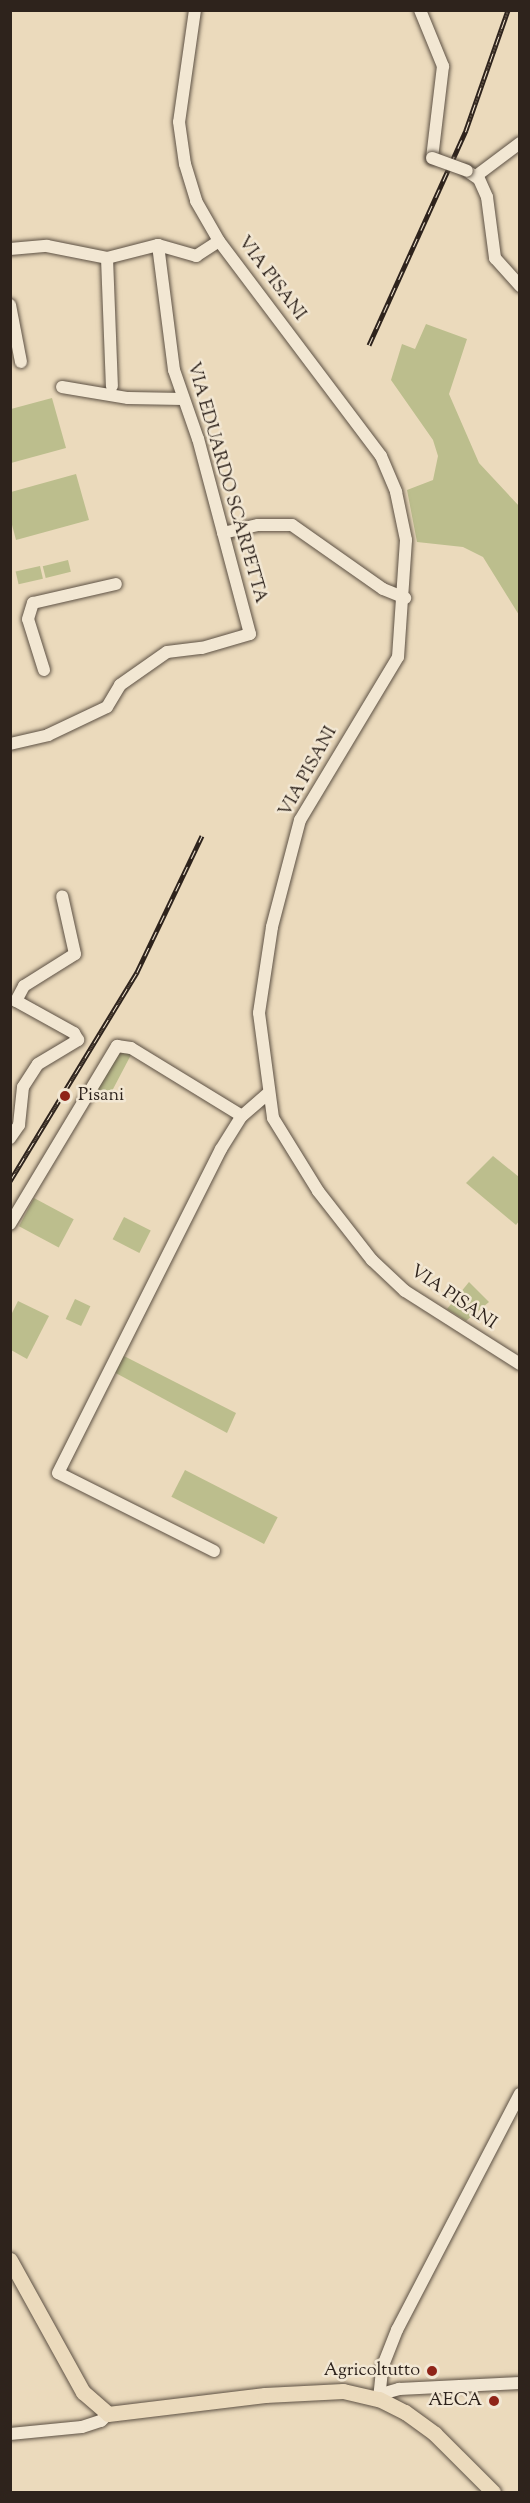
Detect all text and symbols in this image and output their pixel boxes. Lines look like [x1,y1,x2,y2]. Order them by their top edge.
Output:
street label: VIA PISANI [232,233,310,325]
street label: VIA EDUARDO SCARPETTA [181,360,271,606]
street label: VIA PISANI [275,723,343,821]
place label: Pisani [78,1085,124,1107]
marker: Pisani [56,1087,74,1105]
street label: VIA PISANI [405,1261,501,1335]
place label: Agricoltutto [324,2360,420,2382]
marker: Agricoltutto [425,2364,439,2378]
place label: AECA [428,2390,482,2412]
marker: AECA [487,2394,501,2408]

